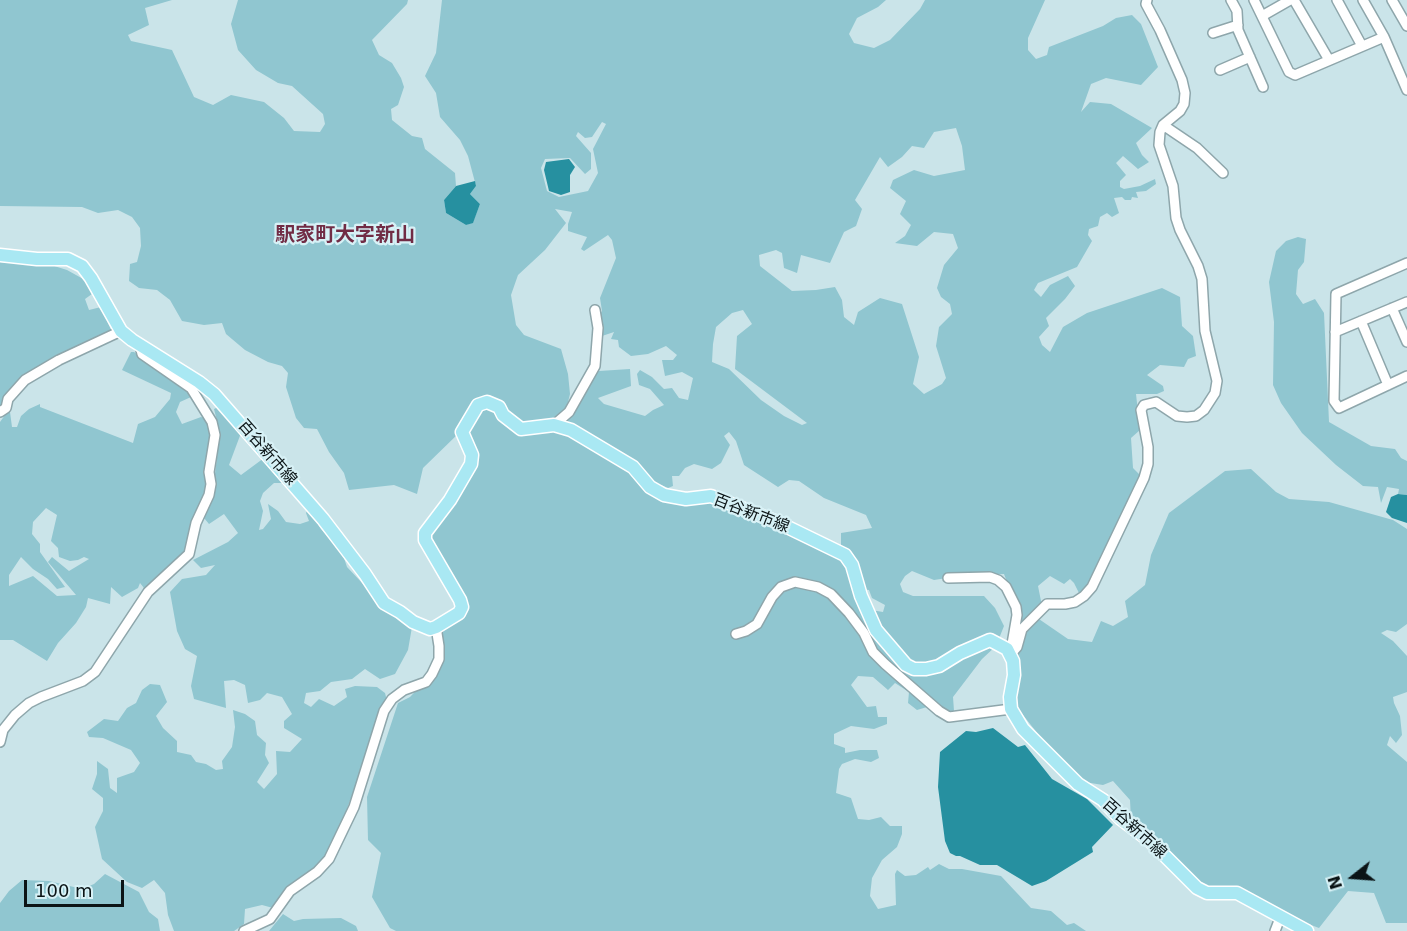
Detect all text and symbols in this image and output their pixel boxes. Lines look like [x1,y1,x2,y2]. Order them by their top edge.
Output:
district label: 駅家町大字新山 [275,224,415,248]
street label: 百谷新市線 [234,417,300,489]
street label: 百谷新市線 [710,491,792,537]
street label: 百谷新市線 [1098,795,1170,863]
north arrow [1323,847,1383,907]
scale bar [27,868,128,906]
text: N [1324,873,1346,892]
text: 100 m [35,880,93,901]

